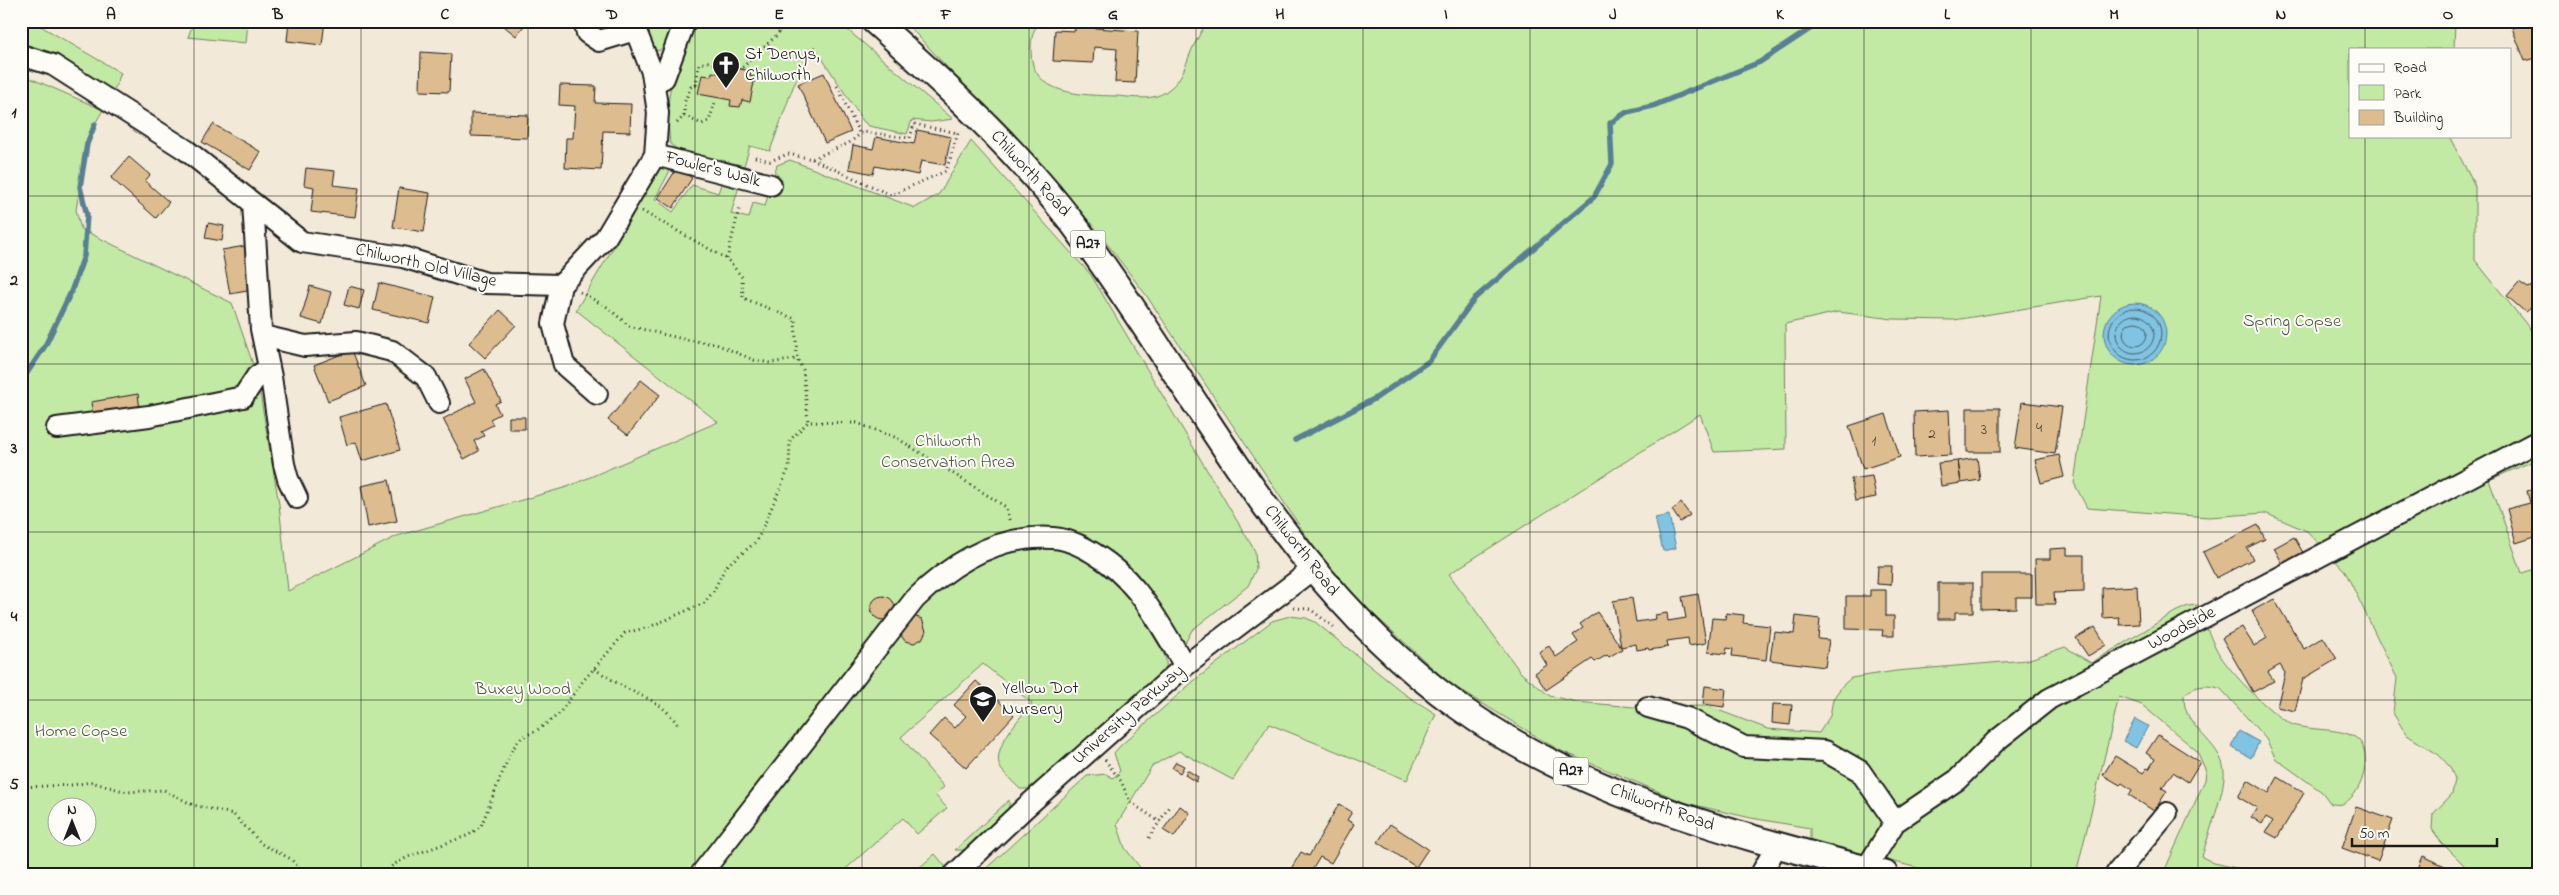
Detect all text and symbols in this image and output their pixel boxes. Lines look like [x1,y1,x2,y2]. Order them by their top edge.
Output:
text: A [106,3,116,27]
text: B [272,3,284,27]
text: C [441,3,450,27]
text: D [605,3,618,27]
text: E [774,3,784,27]
text: F [940,3,952,27]
text: G [1108,3,1118,27]
text: H [1275,3,1285,27]
text: I [1444,3,1448,27]
text: J [1609,3,1617,27]
text: K [1776,3,1785,27]
text: L [1944,3,1951,27]
text: M [2109,3,2119,27]
text: N [2276,3,2287,27]
text: O [2443,3,2454,27]
place label: St Denys, Chilworth [745,42,820,89]
legend [2349,48,2512,138]
church icon: St Denys, Chilworth [711,50,741,89]
text: Road [2394,57,2427,79]
text: Park [2394,83,2422,105]
text: 1 [11,101,17,125]
text: Building [2393,107,2443,130]
street label: Chilworth Road [984,125,1076,223]
street label: Fowler's Walk [662,145,764,195]
road number: A27 [1070,230,1106,258]
street label: Chilworth Old Village [353,237,500,296]
text: 2 [9,269,18,293]
park label: Spring Copse [2243,309,2342,336]
house number: 4 [2036,417,2042,439]
house number: 3 [1981,419,1987,441]
house number: 2 [1928,423,1936,445]
park label: Chilworth Conservation Area [881,429,1015,476]
house number: 1 [1872,430,1877,452]
text: 3 [10,437,18,461]
street label: Chilworth Road [1257,500,1345,602]
street label: Woodside [2144,600,2221,658]
text: 4 [10,605,18,629]
street label: University Parkway [1067,659,1191,771]
place label: Yellow Dot Nursery [1002,676,1079,723]
park label: Buxey Wood [474,677,571,703]
school or university icon: Yellow Dot Nursery [968,684,998,723]
park label: Home Copse [35,719,128,745]
road number: A27 [1554,758,1588,784]
text: 5 [9,773,19,797]
street label: Chilworth Road [1606,777,1718,839]
north arrow [48,798,98,848]
text: N [67,800,77,821]
scale bar [2352,815,2496,847]
text: 50 m [2359,823,2390,845]

